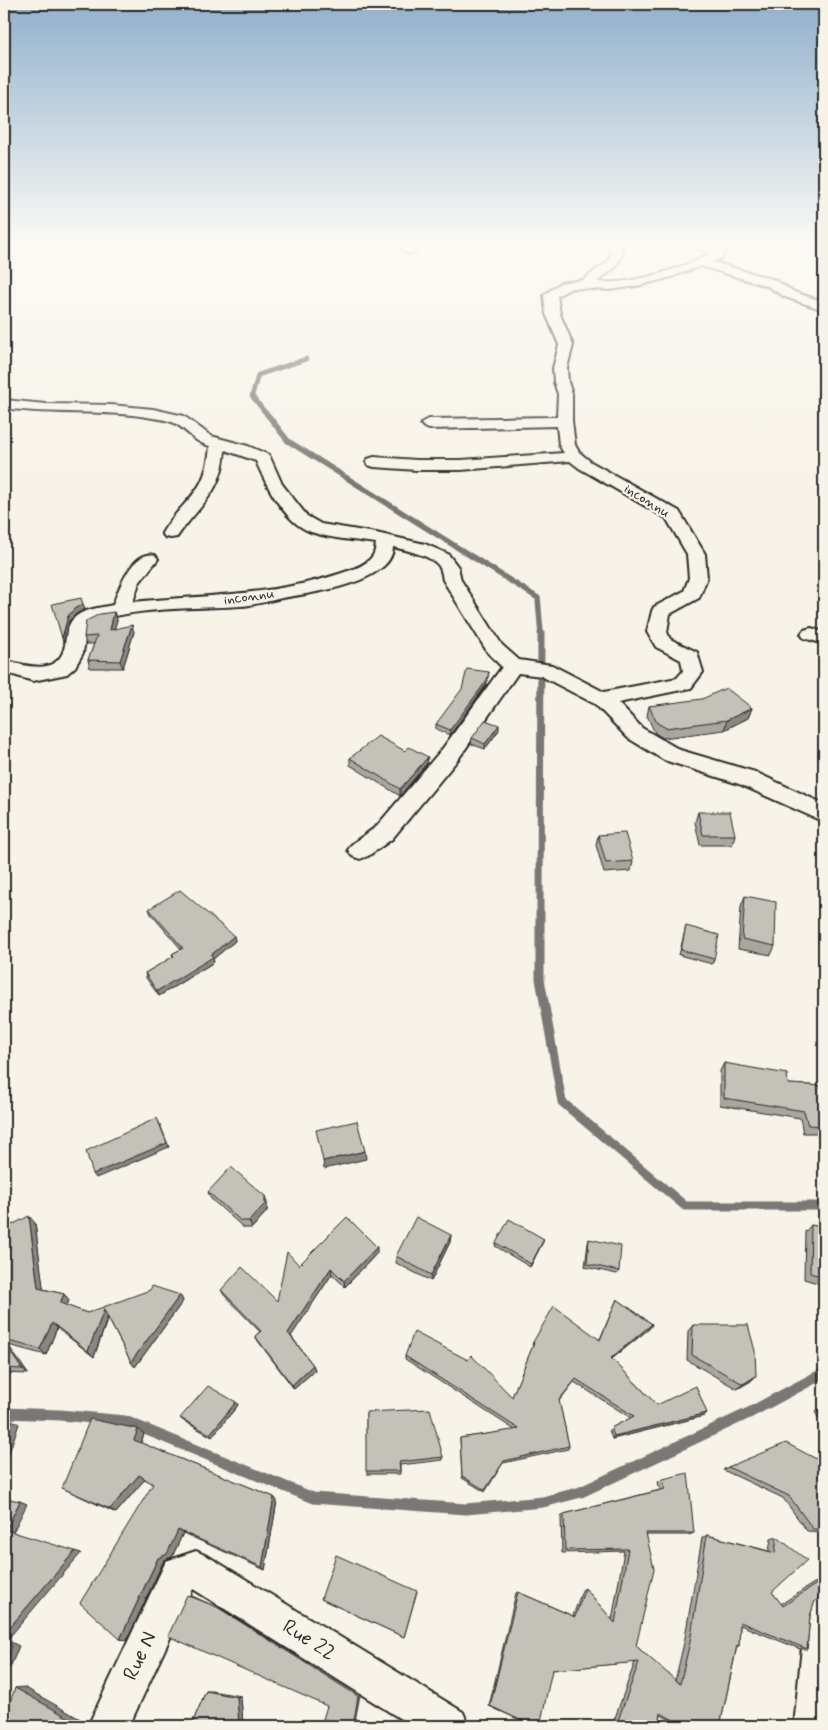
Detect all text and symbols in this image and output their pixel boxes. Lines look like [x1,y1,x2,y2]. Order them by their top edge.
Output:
street label: inconnu [620,479,674,523]
street label: inconnu [222,584,276,610]
street label: Rue 22 [277,1613,341,1667]
street label: Rue N [117,1627,163,1685]

